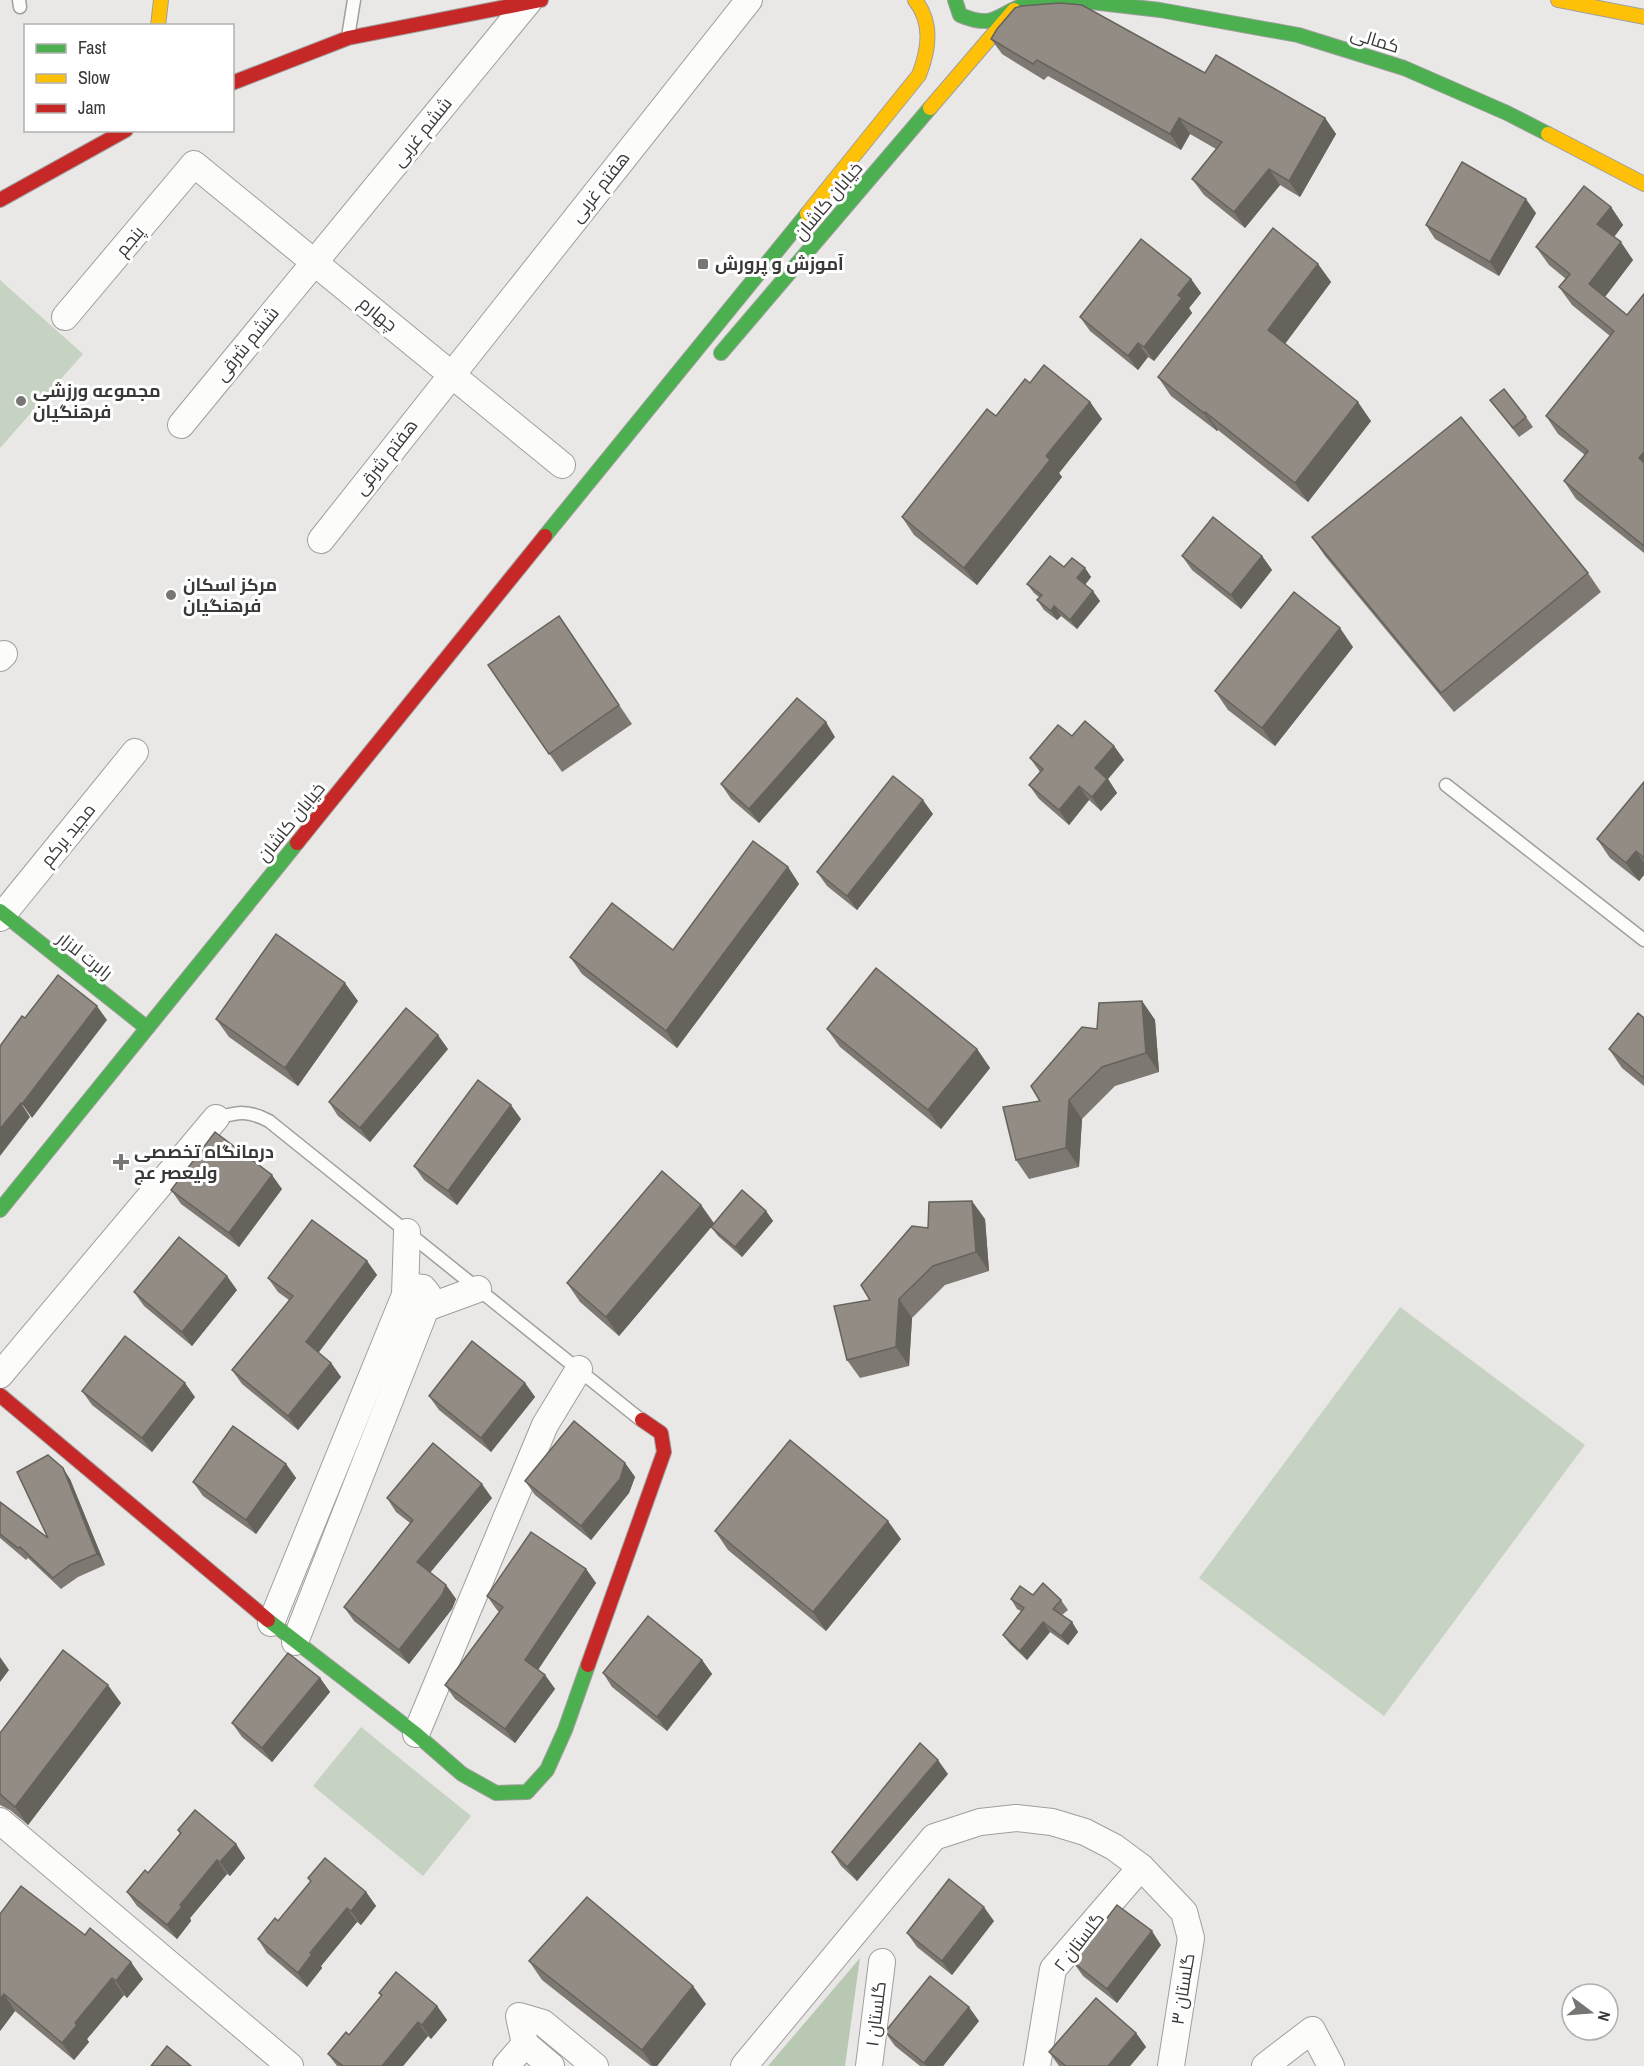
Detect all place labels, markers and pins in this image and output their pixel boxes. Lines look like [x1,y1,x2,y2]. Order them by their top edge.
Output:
place label: آموزش و پرورش [715,251,844,276]
marker: آموزش و پرورش [696,257,710,271]
place label: مجموعه ورزشی فرهنگیان [33,378,161,424]
marker: مجموعه ورزشی فرهنگیان [14,394,28,408]
place label: مرکز اسکان فرهنگیان [183,572,277,618]
marker: مرکز اسکان فرهنگیان [164,588,178,602]
place label: درمانگاه تخصصی ولیعصر عج [134,1139,274,1185]
marker: درمانگاه تخصصی ولیعصر عج [112,1153,130,1171]

